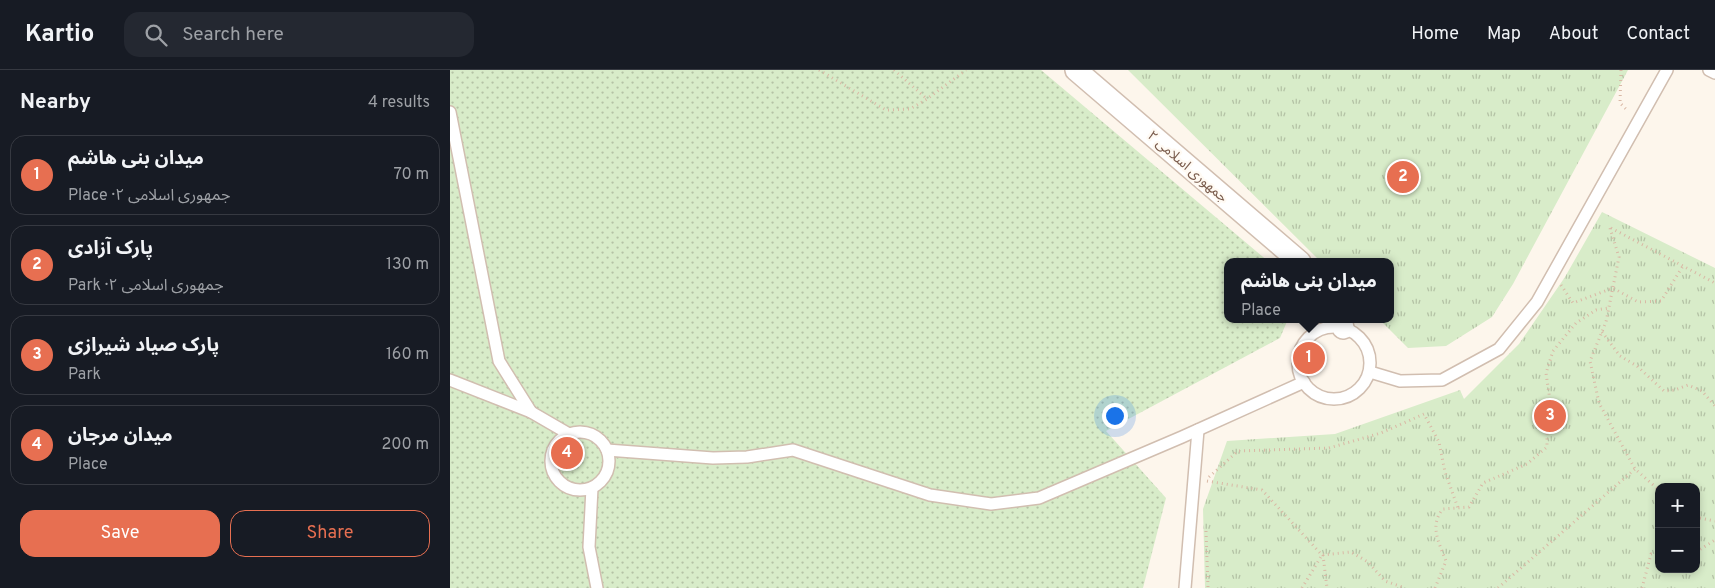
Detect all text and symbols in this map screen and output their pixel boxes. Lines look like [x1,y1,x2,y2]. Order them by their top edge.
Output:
search box [124,12,474,57]
text: Kartio [25,20,94,50]
icon: search [142,21,170,49]
text: Search here [182,23,284,47]
text: Home [1411,23,1459,46]
text: Map [1487,23,1521,46]
text: About [1549,23,1598,46]
text: Contact [1626,23,1690,46]
text: Nearby [20,89,91,116]
text: 4 results [368,93,430,113]
street label: جمهوری اسلامی ۲ [1143,128,1231,207]
text: میدان بنی هاشم [68,147,204,171]
pin: 2 [1387,158,1419,196]
text: 1 [34,165,40,185]
text: 70 m [394,165,429,185]
text: Place · جمهوری اسلامی ۲ [68,186,230,206]
text: پارک آزادی [68,237,153,261]
text: 2 [32,255,42,275]
text: 130 m [386,255,429,275]
popup [1224,258,1394,323]
text: میدان بنی هاشم [1241,270,1377,294]
text: Park · جمهوری اسلامی ۲ [68,276,224,296]
text: Place [1241,301,1281,321]
text: پارک صیاد شیرازی [68,334,219,358]
pin: 1 [1293,339,1325,377]
text: 3 [32,345,42,365]
text: 160 m [386,345,429,365]
text: Park [68,365,101,385]
pin: 3 [1534,397,1566,435]
your location [1102,403,1128,429]
text: میدان مرجان [68,424,173,448]
pin: 4 [551,434,583,472]
text: 4 [32,435,42,455]
text: 200 m [381,435,429,455]
text: Place [68,455,108,475]
map controls [1655,483,1700,573]
button: + [1655,483,1700,528]
button: Save [20,510,220,557]
button: Share [230,510,430,557]
button: − [1655,528,1700,573]

